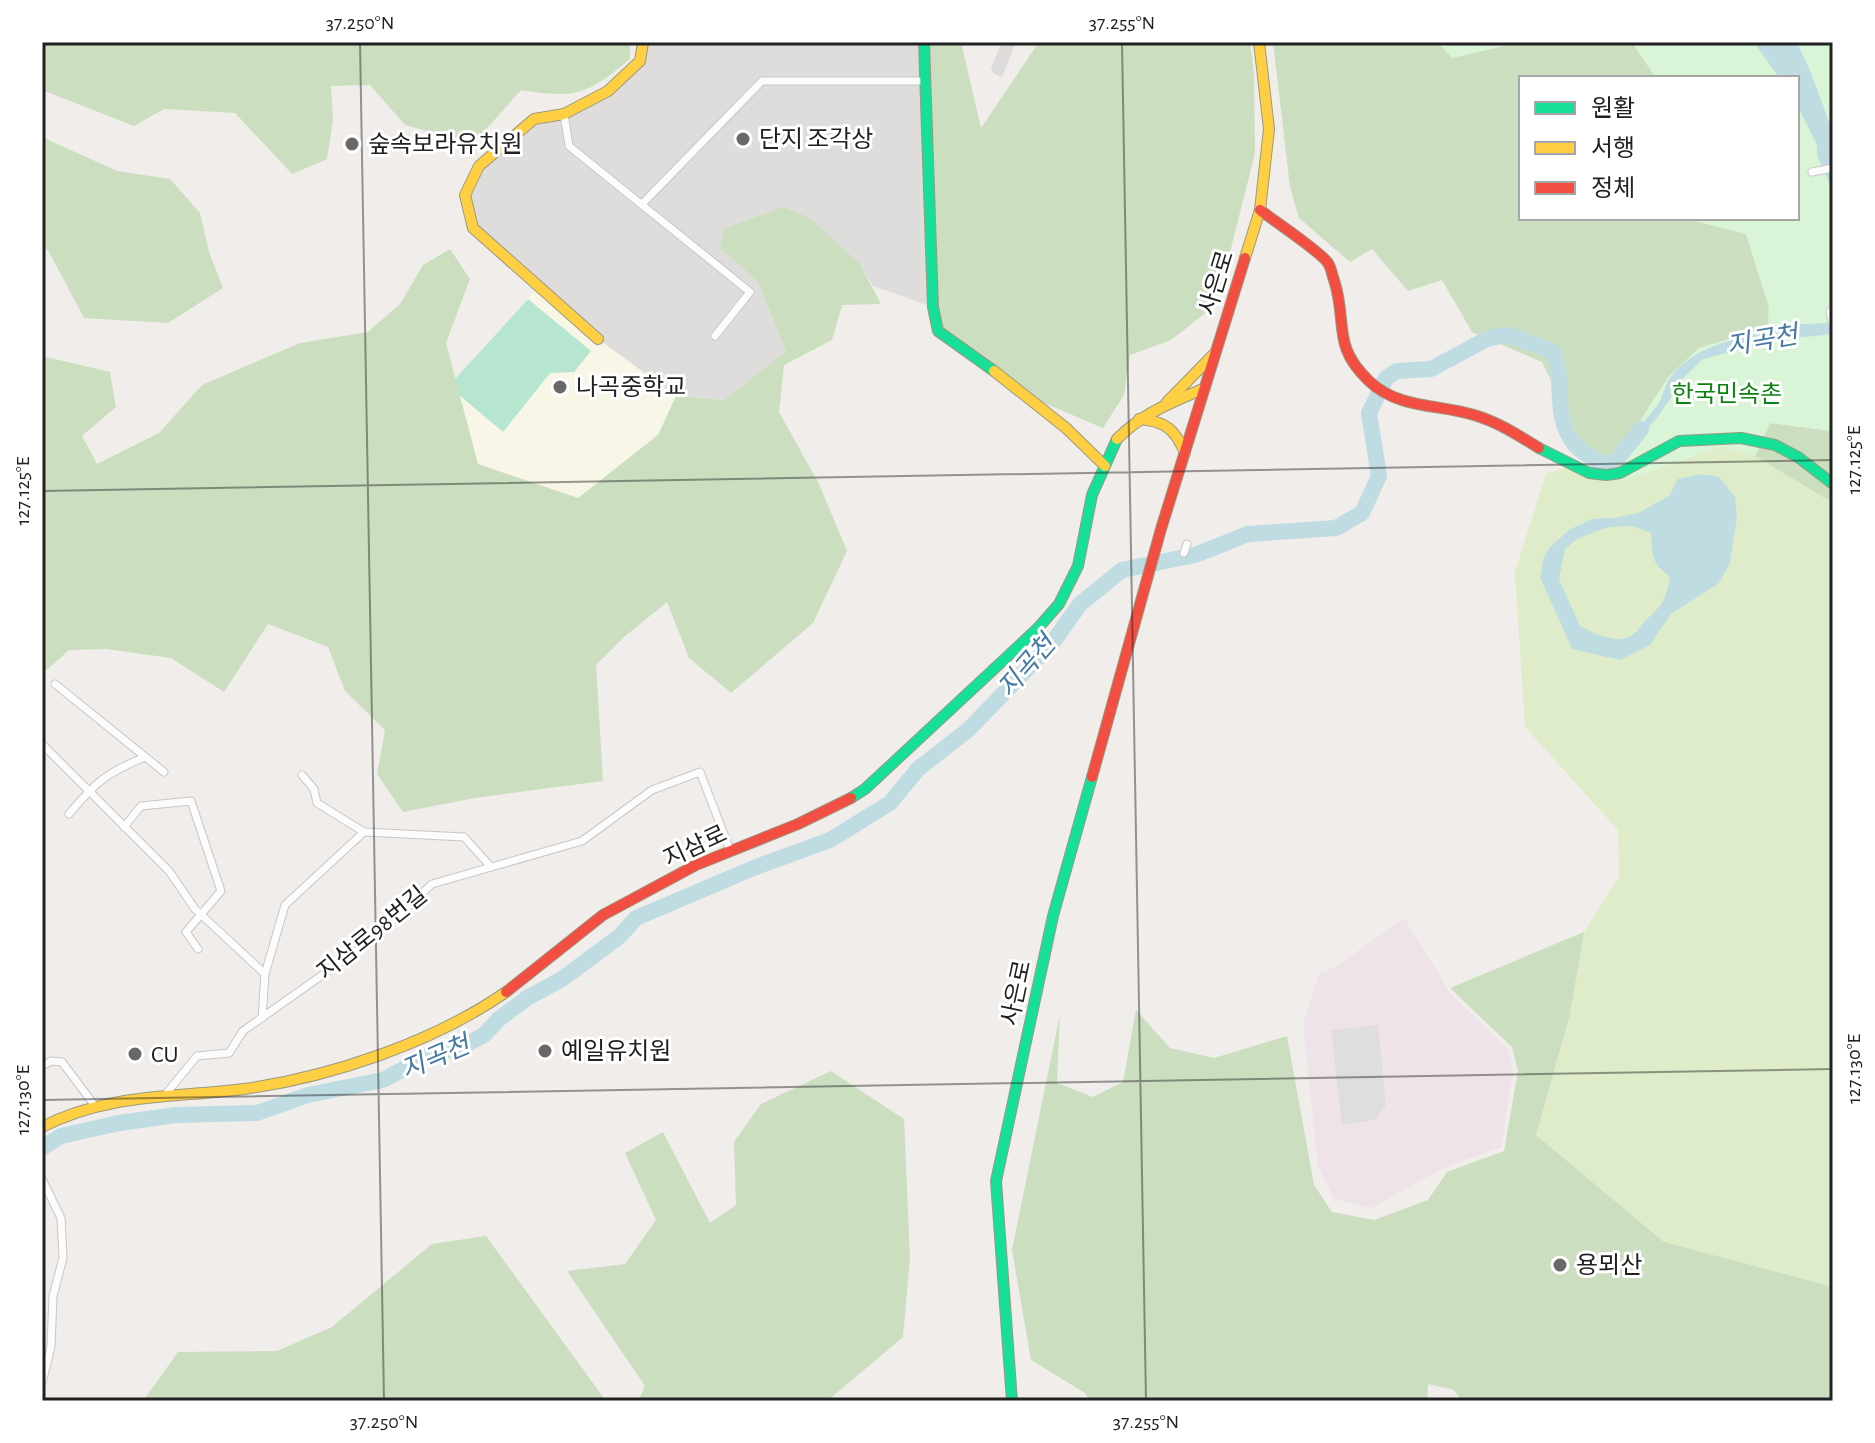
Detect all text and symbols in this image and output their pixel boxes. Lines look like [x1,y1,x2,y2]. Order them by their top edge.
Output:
text: 37.250°N [326,13,394,33]
text: 37.255°N [1089,13,1155,33]
legend [1519,76,1799,220]
text: 원활 [1591,96,1635,121]
place label: 단지 조각상 [759,126,873,152]
marker: 단지 조각상 [734,130,752,148]
place label: 숲속보라유치원 [368,132,523,157]
marker: 숲속보라유치원 [343,135,361,153]
text: 서행 [1591,136,1635,161]
text: 정체 [1591,176,1635,201]
street label: 사은로 [1195,248,1238,318]
water label: 지곡천 [1724,320,1803,360]
place label: 나곡중학교 [576,374,686,400]
marker: 나곡중학교 [551,378,569,396]
park label: 한국민속촌 [1672,382,1782,407]
text: 127.125°E [1844,425,1864,494]
text: 127.125°E [13,456,33,525]
water label: 지곡천 [993,628,1062,702]
street label: 지삼로 [660,821,731,872]
street label: 지삼로98번길 [313,882,432,985]
street label: 사은로 [997,958,1036,1028]
water label: 지곡천 [397,1030,476,1084]
text: 127.130°E [1844,1034,1864,1104]
place label: 예일유치원 [561,1039,671,1064]
marker: 예일유치원 [536,1042,554,1060]
place label: CU [151,1043,179,1067]
marker: CU [126,1045,144,1063]
text: 127.130°E [13,1065,33,1135]
place label: 용뫼산 [1576,1253,1642,1278]
marker: 용뫼산 [1551,1256,1569,1274]
text: 37.250°N [350,1412,418,1432]
text: 37.255°N [1113,1412,1179,1432]

